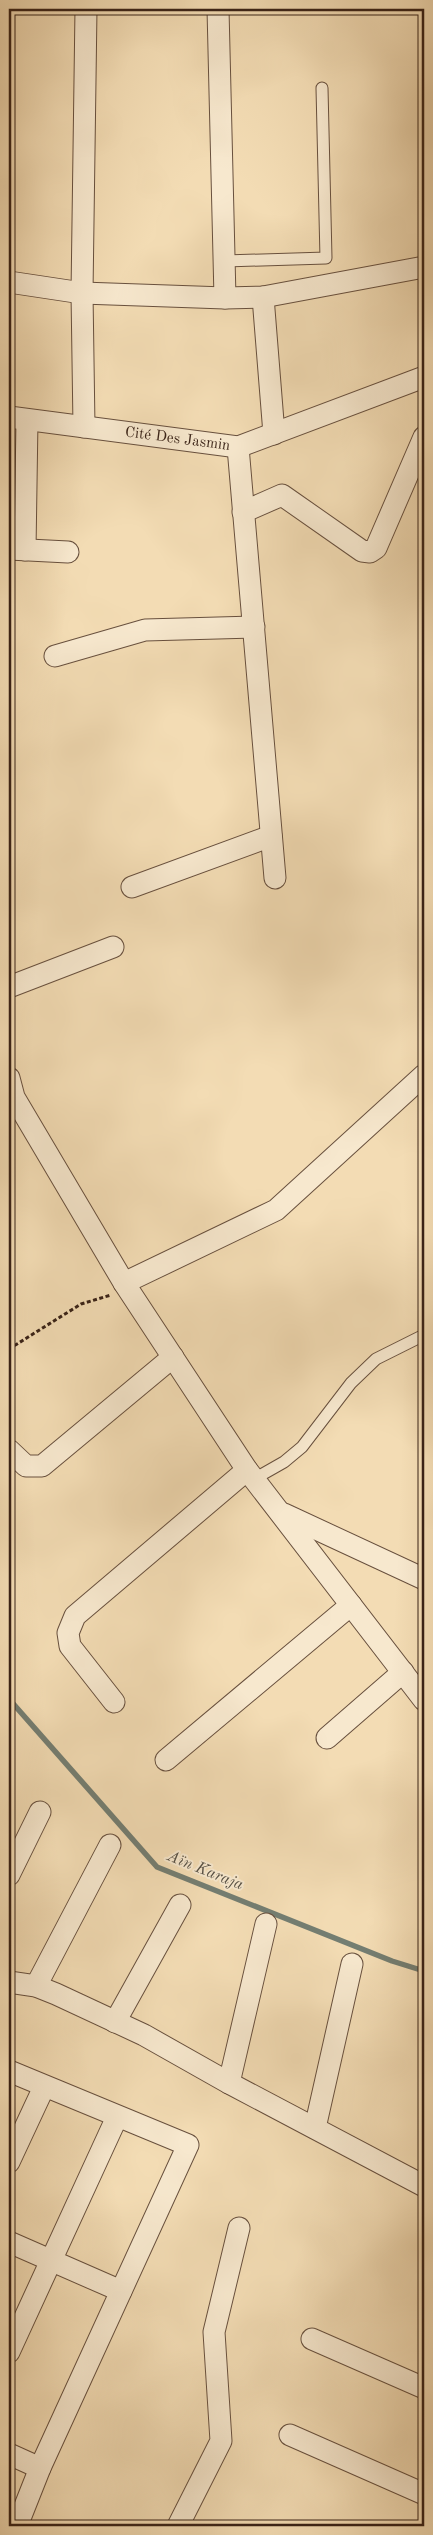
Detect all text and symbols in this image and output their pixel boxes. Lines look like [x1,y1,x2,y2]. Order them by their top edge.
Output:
street label: Cité Des Jasmin [124,425,231,453]
water label: Aïn Karaja [164,1848,246,1894]

